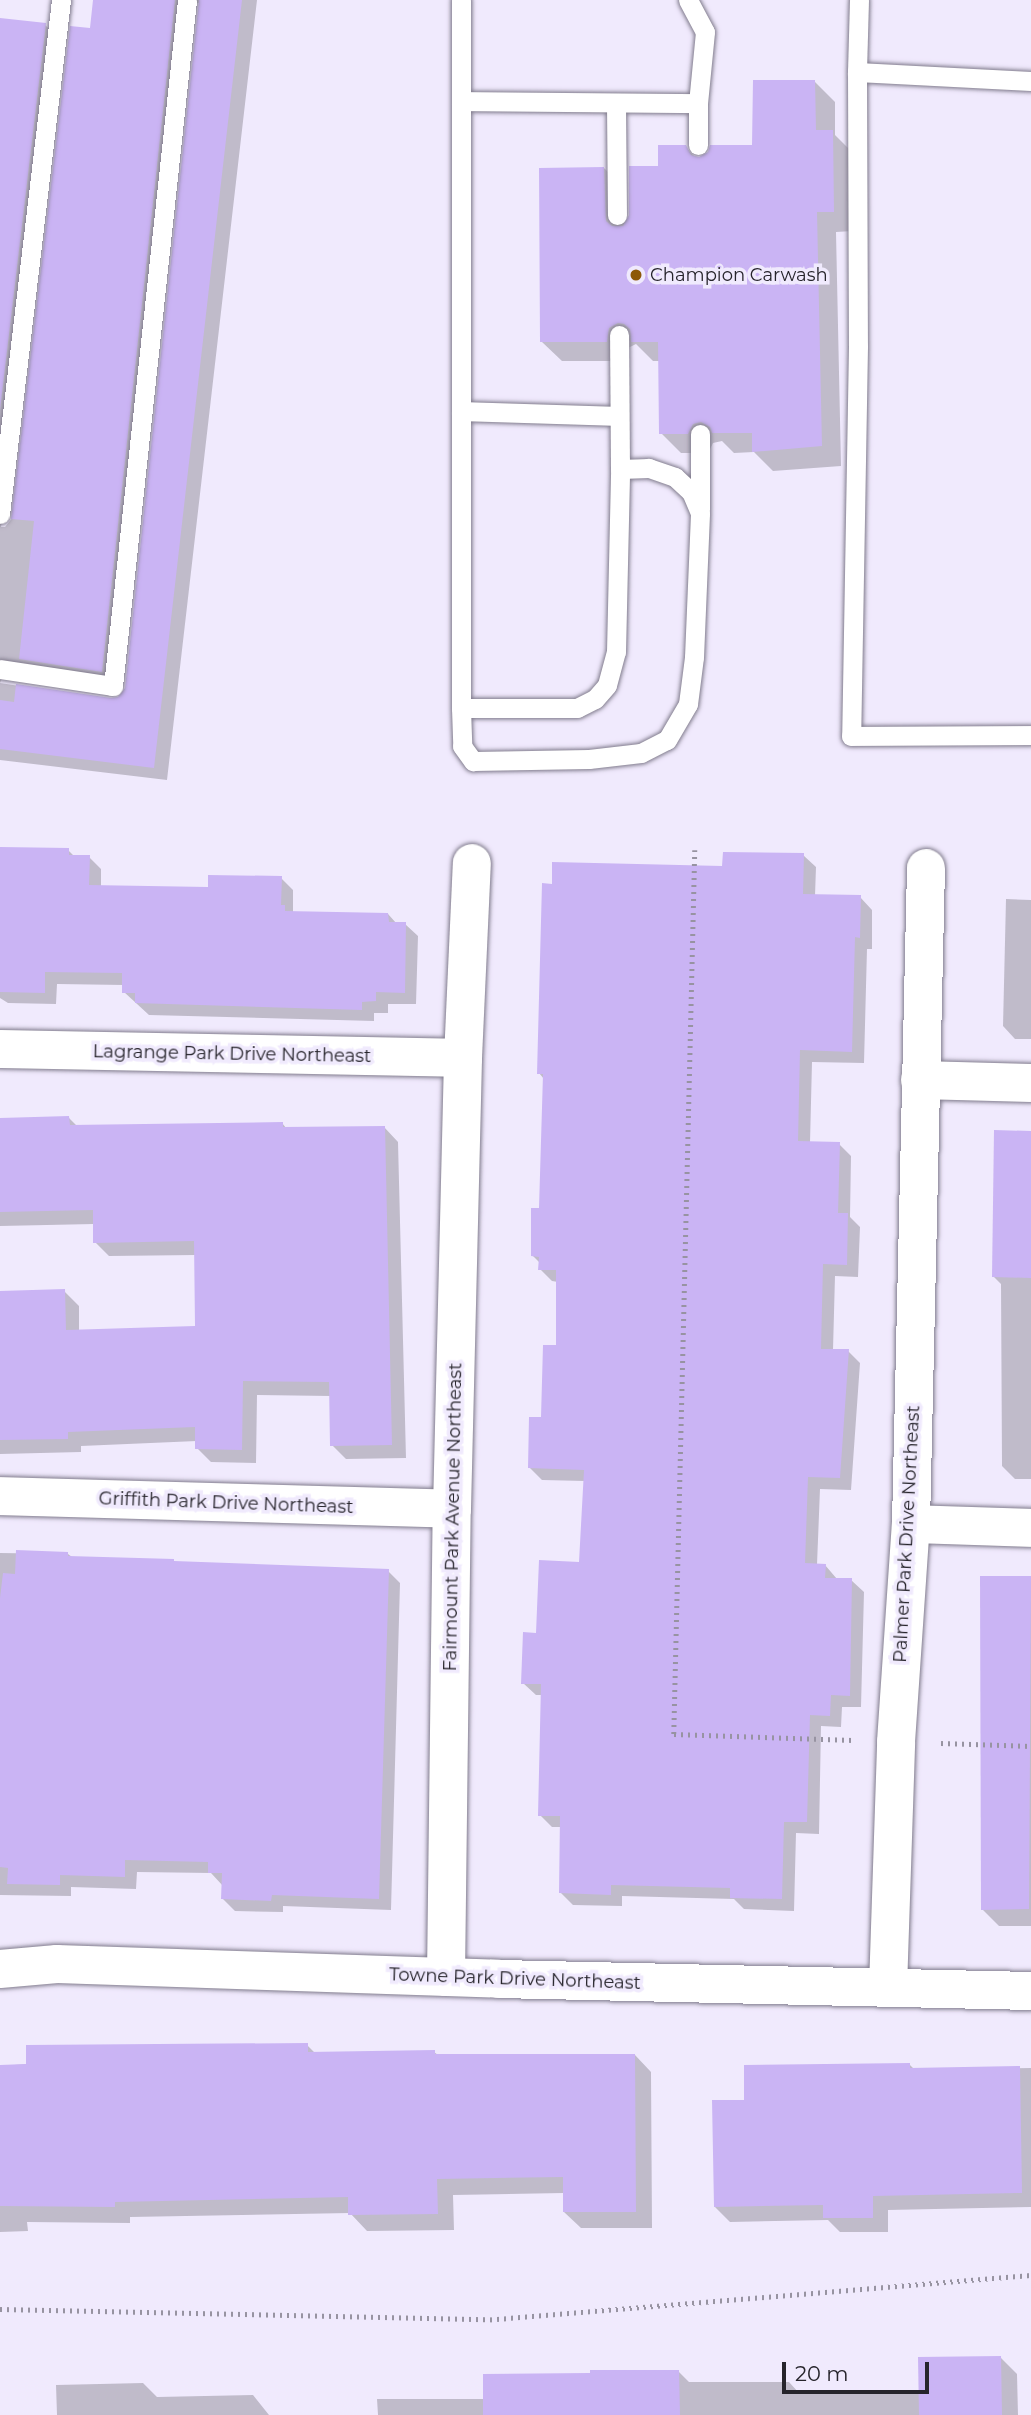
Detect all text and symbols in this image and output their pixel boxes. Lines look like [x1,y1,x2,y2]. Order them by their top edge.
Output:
place label: Champion Carwash [650,264,828,286]
marker: Champion Carwash [628,267,644,283]
street label: Lagrange Park Drive Northeast [93,1041,371,1067]
street label: Fairmount Park Avenue Northeast [440,1362,466,1672]
street label: Palmer Park Drive Northeast [889,1405,925,1663]
street label: Griffith Park Drive Northeast [98,1488,354,1518]
street label: Towne Park Drive Northeast [389,1964,641,1994]
scale bar [786,2348,933,2392]
text: 20 m [795,2361,849,2386]

